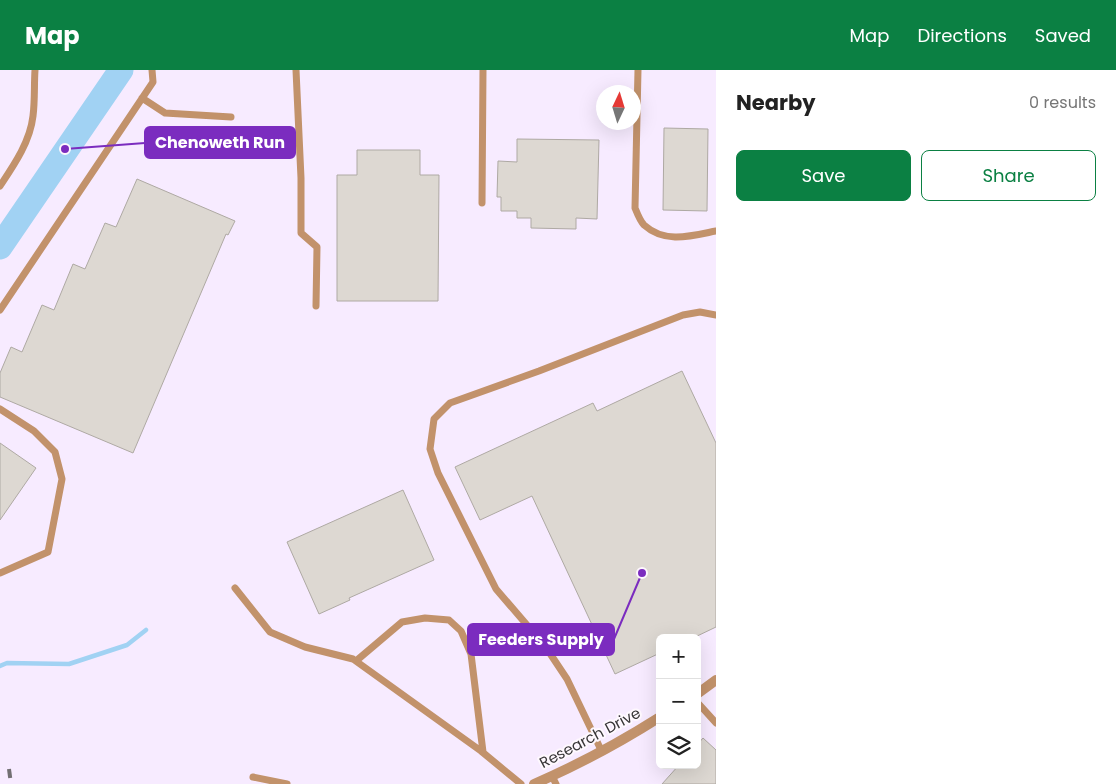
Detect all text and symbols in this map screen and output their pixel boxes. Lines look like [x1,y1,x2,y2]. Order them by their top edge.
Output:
text: Map [25,19,80,52]
text: Map [850,23,889,48]
text: Directions [917,23,1007,48]
text: Saved [1035,23,1091,48]
north arrow [596,85,641,130]
text: Nearby [736,88,816,117]
text: 0 results [1029,91,1096,114]
callout: Chenoweth Run [145,127,295,158]
text: Chenoweth Run [155,131,285,154]
button: Save [736,150,911,201]
button: Share [921,150,1096,201]
callout: Feeders Supply [468,624,614,655]
text: Feeders Supply [478,628,605,651]
map controls [656,634,701,769]
button: + [656,634,701,679]
button: − [656,679,701,724]
street label: Research Drive [536,702,644,773]
button: layers [656,724,701,769]

